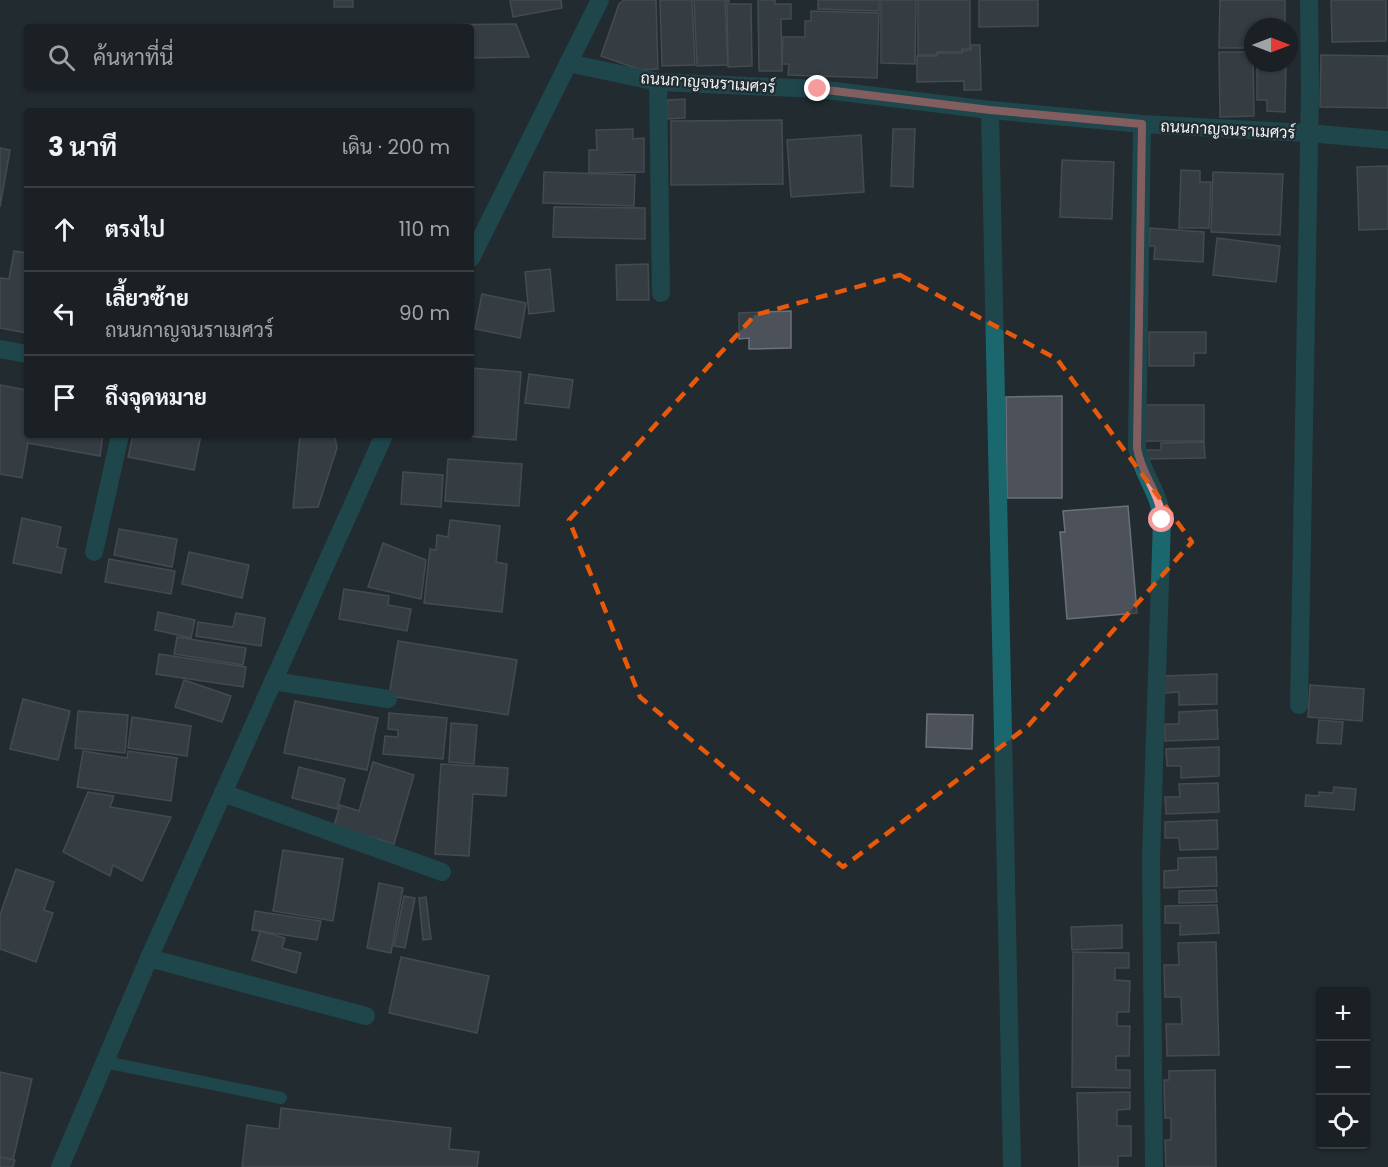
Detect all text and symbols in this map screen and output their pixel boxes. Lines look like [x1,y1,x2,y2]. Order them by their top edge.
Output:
north arrow [1244,18,1298,72]
search box [24,24,474,90]
icon: search [45,41,78,74]
text: ค้นหาที่นี่ [93,42,173,73]
street label: ถนนกาญจนราเมศวร์ [640,65,776,99]
route end [804,75,830,101]
street label: ถนนกาญจนราเมศวร์ [1160,113,1296,145]
text: 3 นาที [48,129,117,165]
text: เดิน · 200 m [342,133,450,161]
icon: ahead [48,213,81,246]
text: ตรงไป [105,214,165,245]
text: 110 m [399,215,450,243]
text: เลี้ยวซ้าย [105,283,189,314]
icon: left [48,297,81,330]
text: 90 m [399,299,450,327]
text: ถนนกาญจนราเมศวร์ [105,316,274,344]
icon: arrive [48,381,81,414]
text: ถึงจุดหมาย [105,382,207,413]
route start [1148,506,1174,532]
map controls [1316,987,1370,1149]
button: + [1316,987,1370,1041]
button: − [1316,1041,1370,1095]
button: locate [1316,1095,1370,1149]

